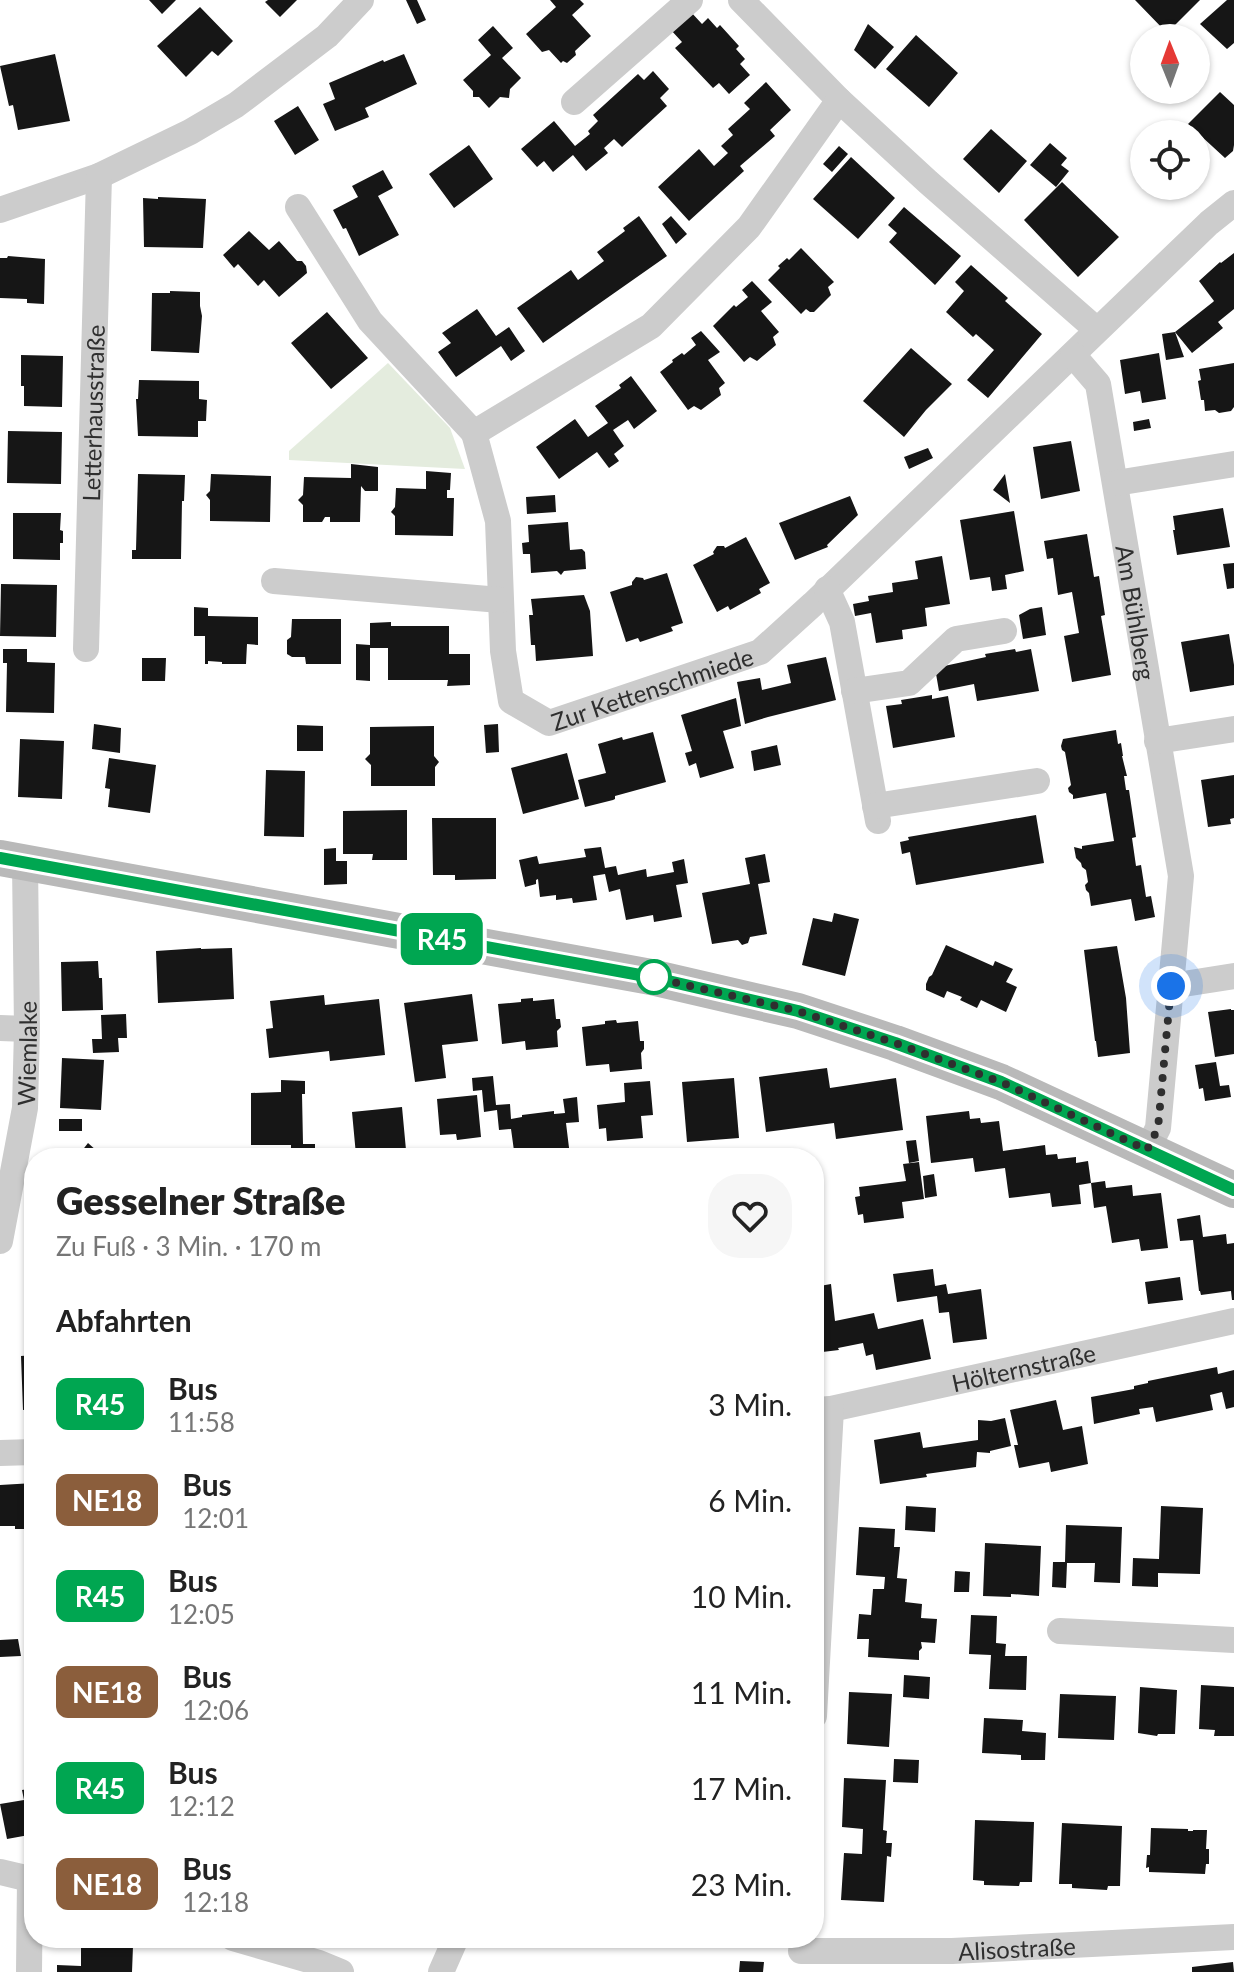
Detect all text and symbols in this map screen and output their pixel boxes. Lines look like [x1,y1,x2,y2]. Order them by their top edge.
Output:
north arrow [1130,24,1210,104]
map controls [1130,24,1210,200]
button: locate [1130,120,1210,200]
street label: Letterhausstraße [76,324,109,502]
street label: Am Bühlberg [1111,543,1162,682]
street label: Zur Kettenschmiede [547,641,757,736]
line badge: R45 [396,913,488,965]
text: R45 [417,922,467,956]
unlabelled marker [637,960,671,994]
your location [1151,966,1191,1006]
street label: Wiemlake [11,1001,42,1106]
button: heart [708,1174,792,1258]
text: Gesselner Straße [56,1177,346,1223]
text: Zu Fuß · 3 Min. · 170 m [56,1230,322,1262]
text: Abfahrten [56,1302,192,1338]
street label: Hölternstraße [949,1337,1098,1397]
text: Bus [168,1370,218,1406]
text: 3 Min. [708,1386,792,1422]
text: R45 [75,1387,125,1421]
text: 11:58 [168,1406,235,1438]
text: Bus [182,1466,232,1502]
text: 6 Min. [708,1482,792,1518]
text: NE18 [72,1483,142,1517]
text: 12:01 [182,1502,249,1534]
text: Bus [168,1562,218,1598]
text: 10 Min. [691,1578,792,1614]
text: R45 [75,1579,125,1613]
text: 12:05 [168,1598,235,1630]
text: Bus [182,1658,232,1694]
text: 11 Min. [691,1674,792,1710]
text: NE18 [72,1675,142,1709]
text: 12:06 [182,1694,249,1726]
text: Bus [168,1754,218,1790]
text: 17 Min. [691,1770,792,1806]
text: R45 [75,1771,125,1805]
text: 12:12 [168,1790,235,1822]
text: Bus [182,1850,232,1886]
text: 23 Min. [691,1866,792,1902]
text: NE18 [72,1867,142,1901]
text: 12:18 [182,1886,249,1918]
street label: Alisostraße [957,1930,1076,1965]

